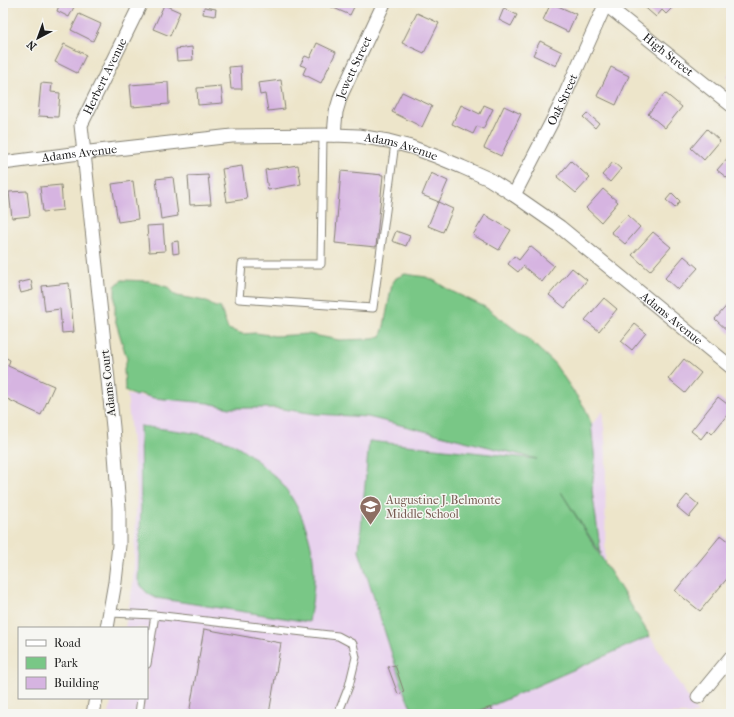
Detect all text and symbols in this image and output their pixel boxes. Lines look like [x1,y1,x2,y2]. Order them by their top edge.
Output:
north arrow [18,18,58,58]
street label: High Street [640,30,697,79]
street label: Jewett Street [333,33,375,101]
street label: Herbert Avenue [80,36,130,117]
text: N [24,37,39,53]
street label: Oak Street [544,71,581,128]
street label: Adams Avenue [362,130,440,163]
street label: Adams Avenue [40,142,118,165]
street label: Adams Avenue [637,288,705,348]
street label: Adams Court [97,348,119,418]
place label: Augustine J. Belmonte Middle School [385,493,501,521]
school or university icon: Augustine J. Belmonte Middle School [358,494,384,527]
legend [18,627,148,699]
text: Road [54,636,81,650]
text: Park [54,656,79,670]
text: Building [54,676,99,690]

